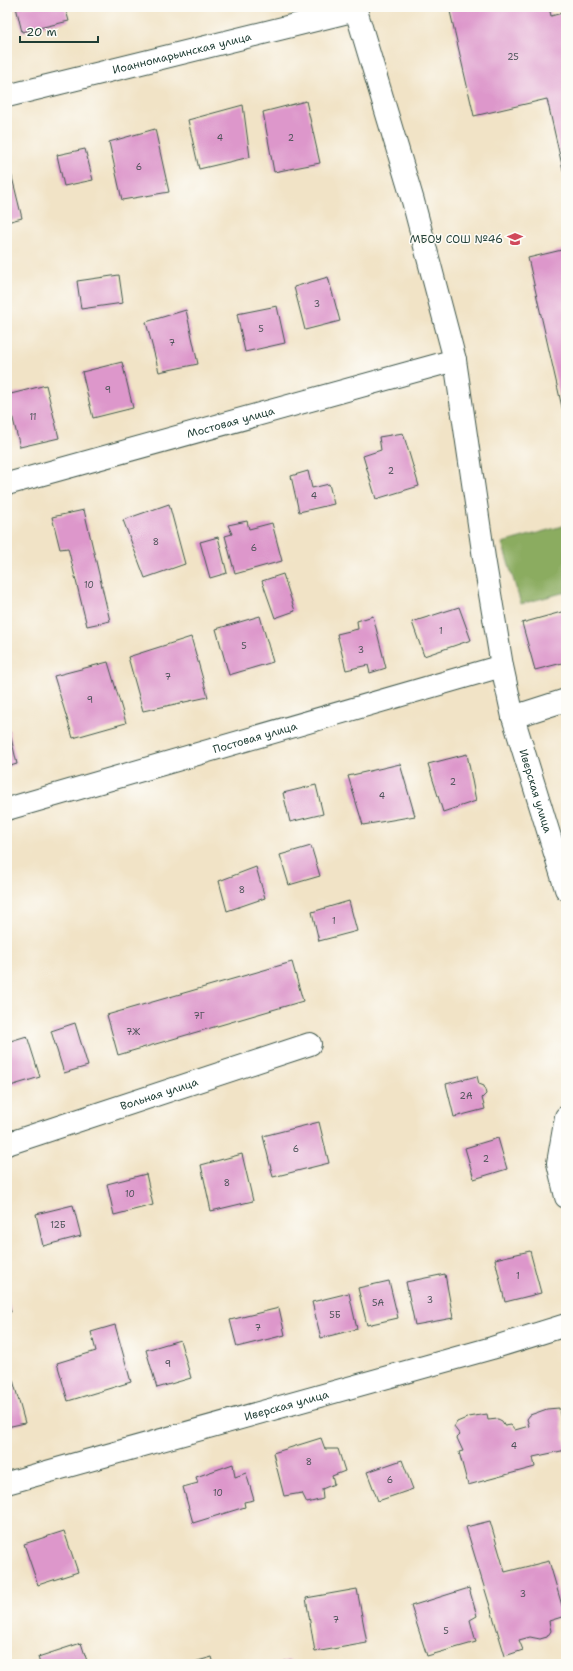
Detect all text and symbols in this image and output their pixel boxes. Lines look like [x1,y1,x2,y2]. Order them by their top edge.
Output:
scale bar [20,18,98,44]
text: 20 m [26,24,57,40]
street label: Иоанномарьинская улица [111,29,253,77]
house number: 25 [507,51,519,63]
house number: 4 [217,132,223,144]
house number: 2 [288,132,294,144]
house number: 6 [136,161,142,173]
school or university icon: МБОУ СОШ №46 [506,230,524,248]
place label: МБОУ СОШ №46 [410,232,503,247]
house number: 3 [314,298,320,310]
house number: 5 [258,323,264,335]
house number: 7 [169,337,175,349]
house number: 9 [105,384,111,396]
street label: Мостовая улица [185,403,276,441]
house number: 11 [29,411,37,423]
house number: 2 [388,465,394,477]
house number: 4 [311,490,317,502]
house number: 8 [153,536,159,548]
house number: 6 [251,542,257,554]
house number: 10 [84,579,94,591]
house number: 1 [439,625,443,637]
house number: 5 [241,640,247,652]
house number: 3 [358,644,364,656]
house number: 7 [165,671,171,683]
house number: 9 [87,694,93,706]
street label: Постовая улица [211,718,299,757]
street label: Иверская улица [516,747,556,835]
house number: 2 [450,776,456,788]
house number: 4 [379,790,385,802]
house number: 8 [239,884,245,896]
house number: 1 [332,915,336,927]
house number: 7Г [193,1010,205,1022]
house number: 7Ж [126,1026,140,1038]
street label: Вольная улица [118,1074,200,1114]
house number: 2А [460,1090,473,1102]
house number: 6 [293,1143,299,1155]
house number: 2 [483,1153,489,1165]
house number: 8 [224,1177,230,1189]
house number: 10 [125,1188,135,1200]
house number: 12Б [50,1219,66,1231]
house number: 1 [516,1270,520,1282]
house number: 3 [427,1294,433,1306]
house number: 5А [372,1297,384,1309]
house number: 5Б [329,1309,341,1321]
house number: 7 [255,1322,261,1334]
house number: 9 [165,1358,171,1370]
street label: Иверская улица [243,1386,330,1424]
house number: 4 [511,1440,517,1452]
house number: 8 [306,1456,312,1468]
house number: 6 [387,1474,393,1486]
house number: 10 [213,1487,223,1499]
house number: 3 [520,1588,526,1600]
house number: 7 [333,1614,339,1626]
house number: 5 [443,1625,449,1637]

